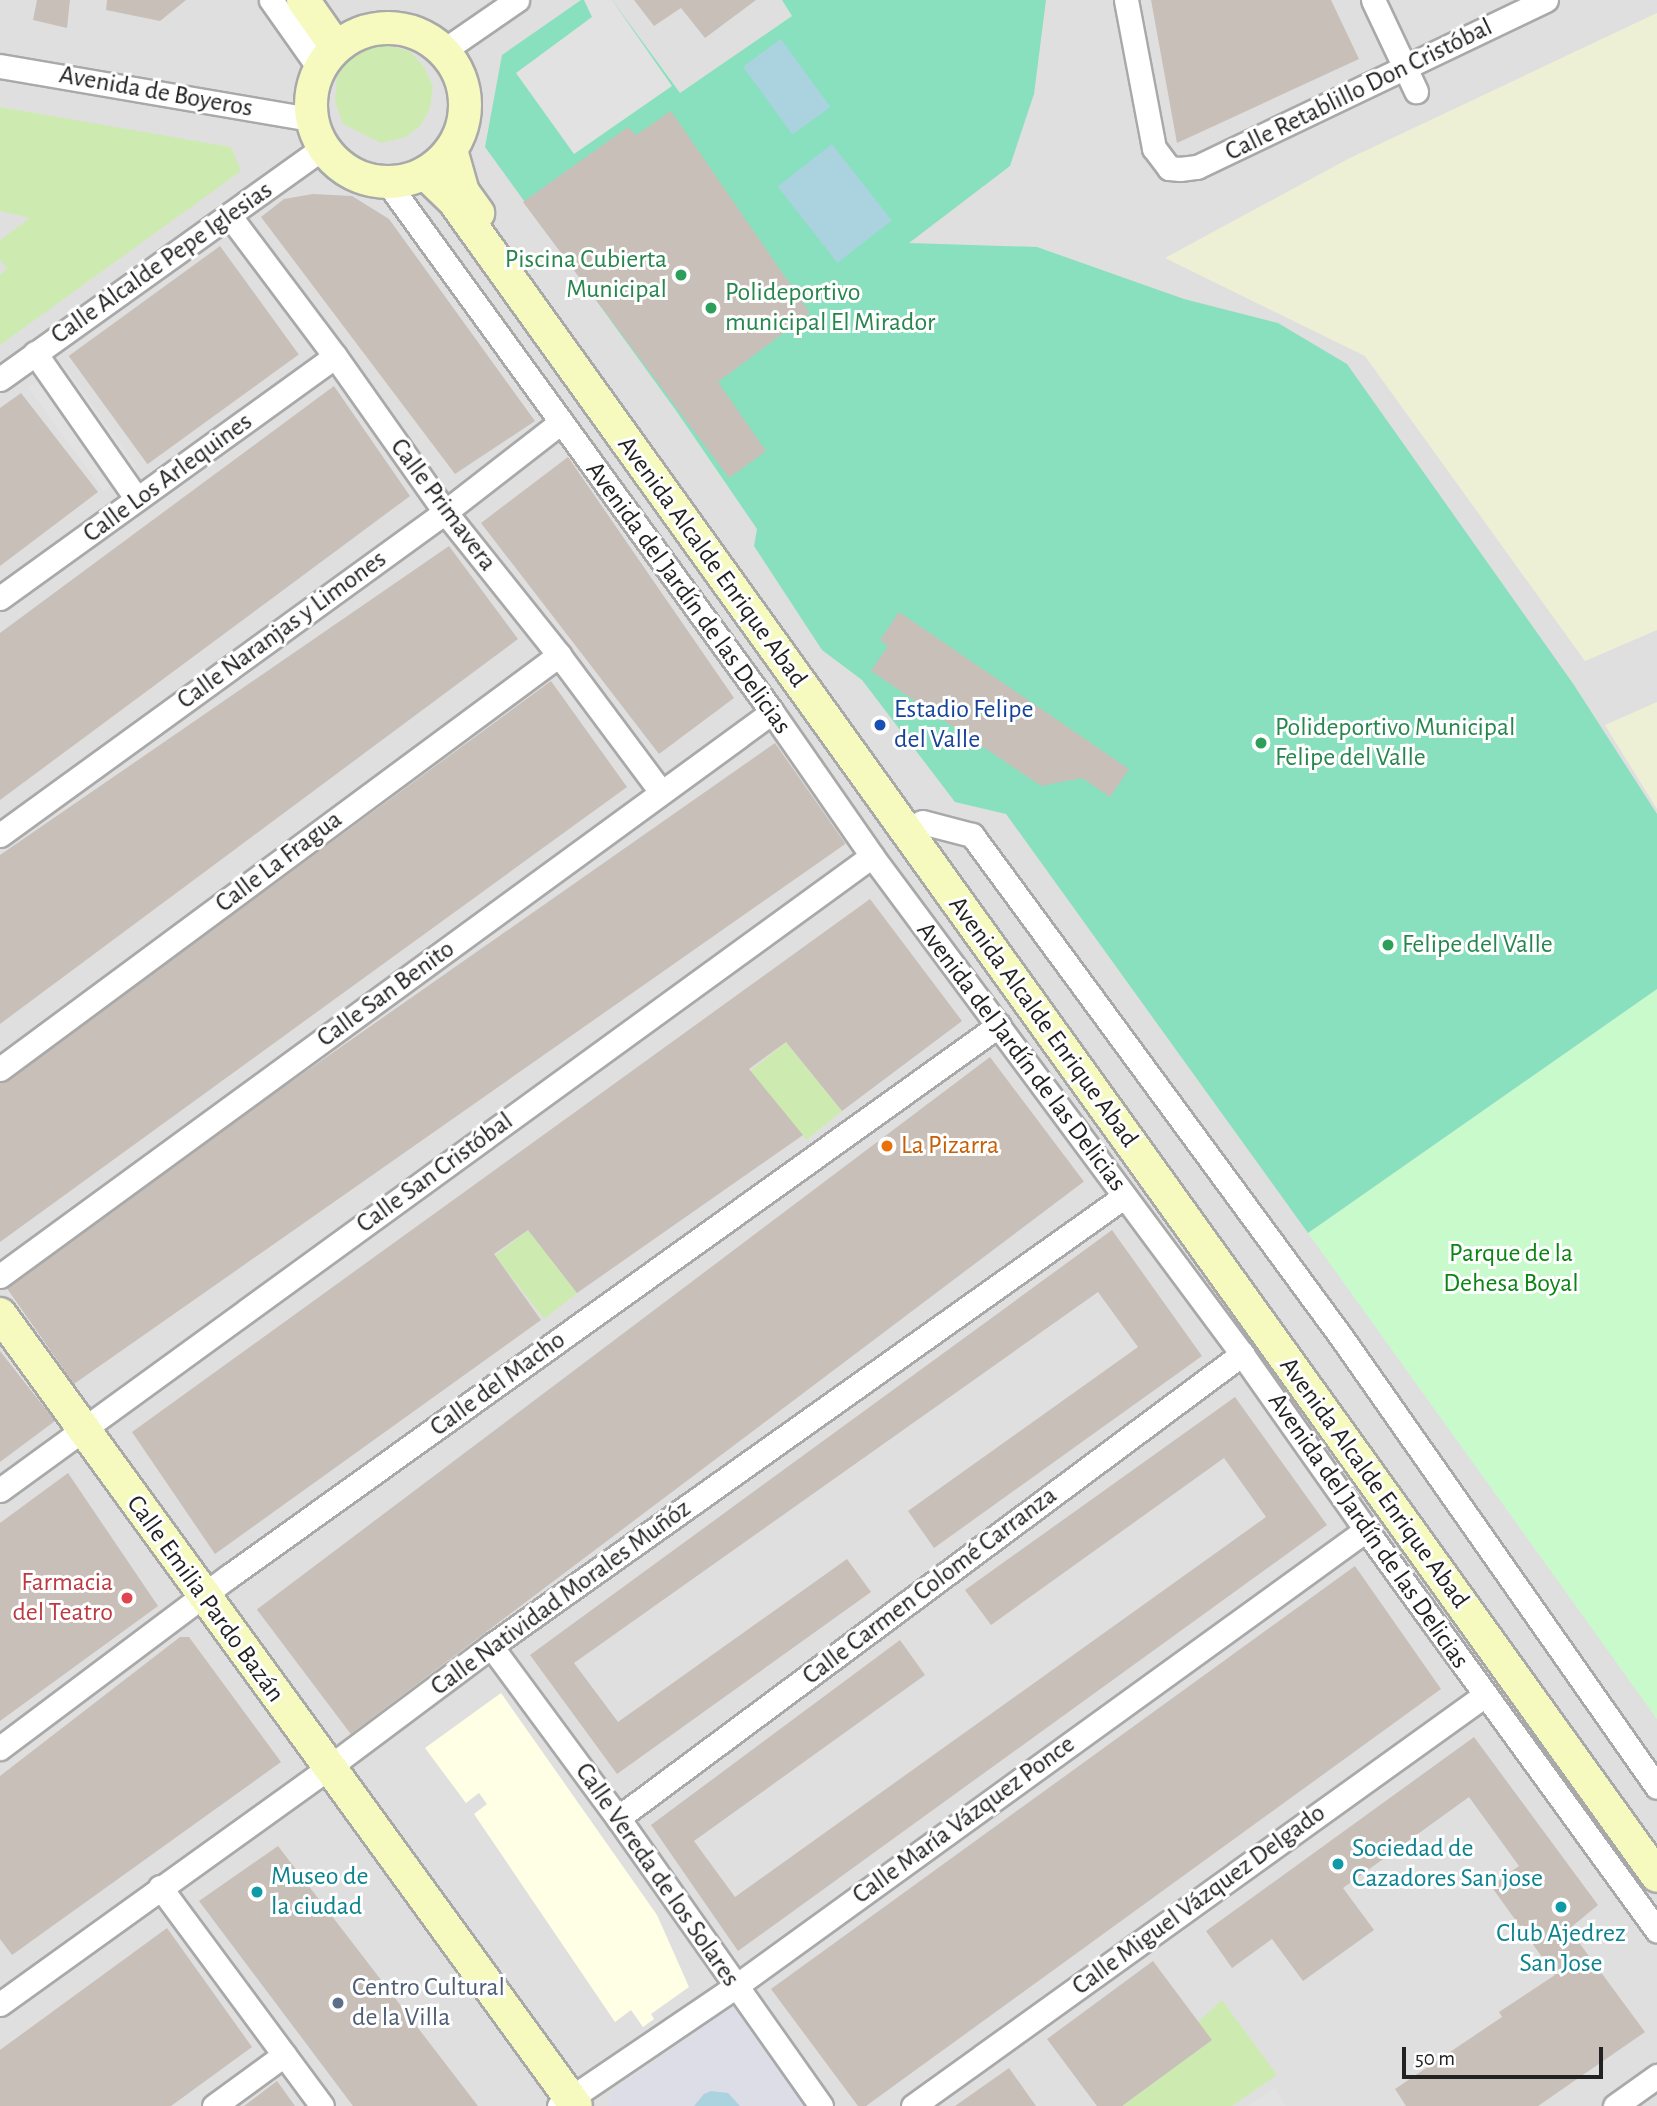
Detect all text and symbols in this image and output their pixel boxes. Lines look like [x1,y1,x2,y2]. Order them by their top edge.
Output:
street label: Calle Retablillo Don Cristóbal [1220,12,1498,168]
street label: Avenida de Boyeros [57,60,255,124]
street label: Calle Alcalde Pepe Iglesias [45,175,279,351]
place label: Piscina Cubierta Municipal [505,244,667,306]
marker: Piscina Cubierta Municipal [673,267,689,283]
place label: Polideportivo municipal El Mirador [725,277,935,338]
marker: Polideportivo municipal El Mirador [703,300,719,316]
street label: Calle Los Arlequines [77,406,259,550]
street label: Avenida Alcalde Enrique Abad [610,430,814,694]
street label: Calle Primavera [383,433,503,577]
street label: Avenida del Jardín de las Delicias [579,456,797,740]
street label: Calle Naranjas y Limones [171,544,393,716]
place label: Estadio Felipe del Valle [894,694,1034,756]
place label: Polideportivo Municipal Felipe del Valle [1275,712,1515,774]
marker: Estadio Felipe del Valle [872,717,888,733]
marker: Polideportivo Municipal Felipe del Valle [1253,735,1269,751]
street label: Calle La Fragua [210,804,348,920]
street label: Avenida Alcalde Enrique Abad [941,890,1145,1154]
street label: Avenida del Jardín de las Delicias [909,916,1133,1198]
place label: Felipe del Valle [1402,929,1553,961]
street label: Calle San Benito [311,934,461,1054]
marker: Felipe del Valle [1380,937,1396,953]
street label: Calle San Cristóbal [351,1106,519,1240]
place label: La Pizarra [901,1130,999,1162]
marker: La Pizarra [879,1138,895,1154]
park label: Parque de la Dehesa Boyal [1443,1238,1579,1300]
street label: Calle del Macho [424,1325,572,1443]
street label: Avenida Alcalde Enrique Abad [1272,1351,1476,1615]
street label: Avenida del Jardín de las Delicias [1261,1387,1475,1675]
street label: Calle Carmen Colomé Carranza [797,1480,1063,1692]
street label: Calle Emilia Pardo Bazán [119,1489,291,1709]
street label: Calle Natividad Morales Muñóz [425,1493,697,1703]
place label: Farmacia del Teatro [12,1567,113,1628]
marker: Farmacia del Teatro [119,1590,135,1606]
street label: Calle María Vázquez Ponce [847,1729,1081,1911]
street label: Calle Vereda de los Solares [568,1757,746,1993]
street label: Calle Miguel Vázquez Delgado [1066,1798,1332,2002]
place label: Sociedad de Cazadores San jose [1352,1833,1543,1895]
marker: Sociedad de Cazadores San jose [1330,1856,1346,1872]
place label: Museo de la ciudad [271,1861,368,1923]
marker: Museo de la ciudad [249,1884,265,1900]
marker: Club Ajedrez San Jose [1553,1899,1569,1915]
place label: Club Ajedrez San Jose [1496,1918,1626,1980]
place label: Centro Cultural de la Villa [352,1972,505,2034]
marker: Centro Cultural de la Villa [330,1995,346,2011]
scale bar [1405,2032,1606,2076]
text: 50 m [1415,2048,1455,2069]

